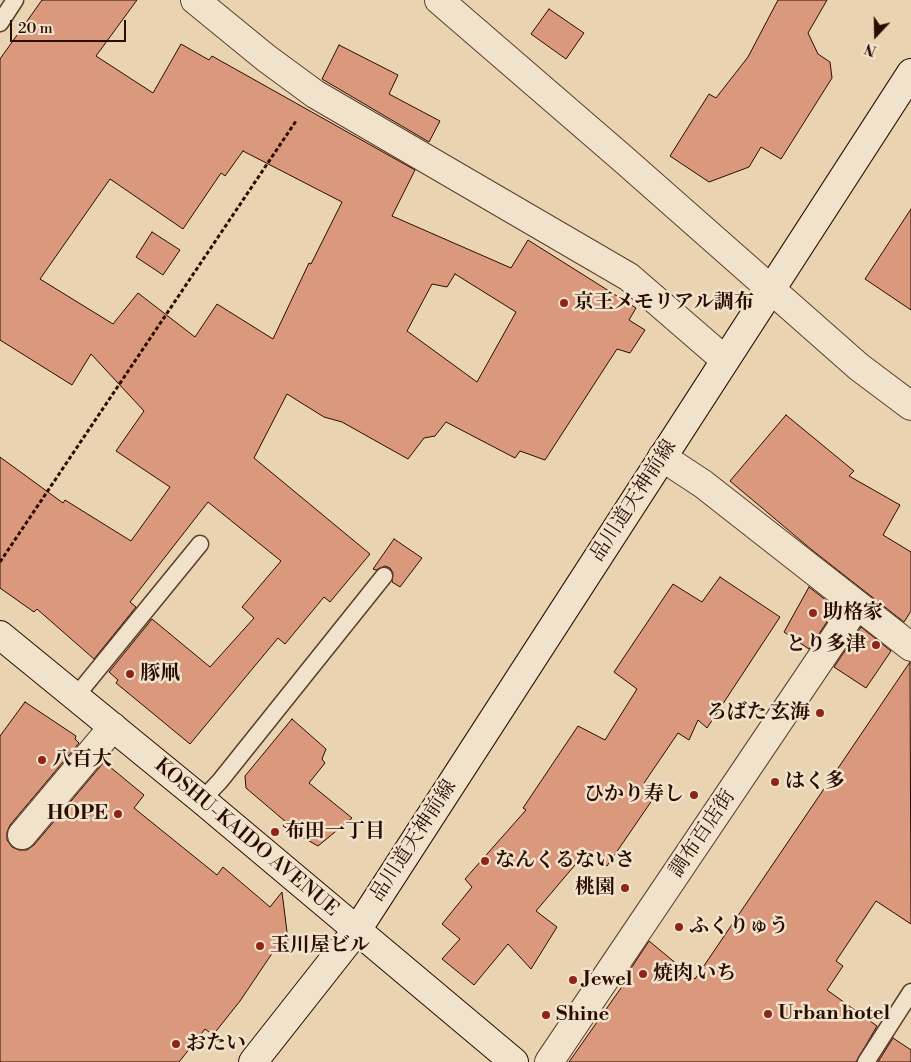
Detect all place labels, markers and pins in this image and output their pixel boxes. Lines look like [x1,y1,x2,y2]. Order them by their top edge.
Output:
place label: 京王メモリアル調布 [574,291,754,315]
marker: 京王メモリアル調布 [558,297,570,309]
place label: 助格家 [823,601,883,625]
marker: 助格家 [807,607,819,619]
place label: とり多津 [786,633,866,657]
marker: とり多津 [870,639,882,651]
place label: 豚凧 [140,662,180,686]
marker: 豚凧 [124,668,136,680]
place label: ろばた 玄海 [707,701,810,725]
marker: ろばた 玄海 [814,707,826,719]
place label: 八百大 [52,748,112,772]
marker: 八百大 [36,754,48,766]
place label: はく多 [785,770,845,794]
marker: はく多 [769,776,781,788]
place label: ひかり寿し [584,783,684,807]
marker: ひかり寿し [688,789,700,801]
place label: HOPE [47,802,108,826]
marker: HOPE [112,808,124,820]
place label: 布田一丁目 [285,820,385,844]
marker: 布田一丁目 [269,826,281,838]
place label: なんくるないさ [495,849,635,873]
marker: なんくるないさ [479,855,491,867]
place label: 桃園 [575,876,615,900]
marker: 桃園 [619,882,631,894]
place label: ふくりゅう [689,915,789,939]
marker: ふくりゅう [673,921,685,933]
place label: 玉川屋ビル [270,934,370,958]
marker: 玉川屋ビル [254,940,266,952]
place label: 焼肉 いち [653,962,736,986]
place label: Jewel [583,968,632,992]
marker: 焼肉 いち [637,968,649,980]
marker: Jewel [567,974,579,986]
place label: Urban hotel [778,1002,890,1026]
place label: Shine [556,1003,609,1027]
marker: Urban hotel [762,1008,774,1020]
marker: Shine [540,1009,552,1021]
place label: おたい [186,1032,246,1056]
marker: おたい [170,1038,182,1050]

